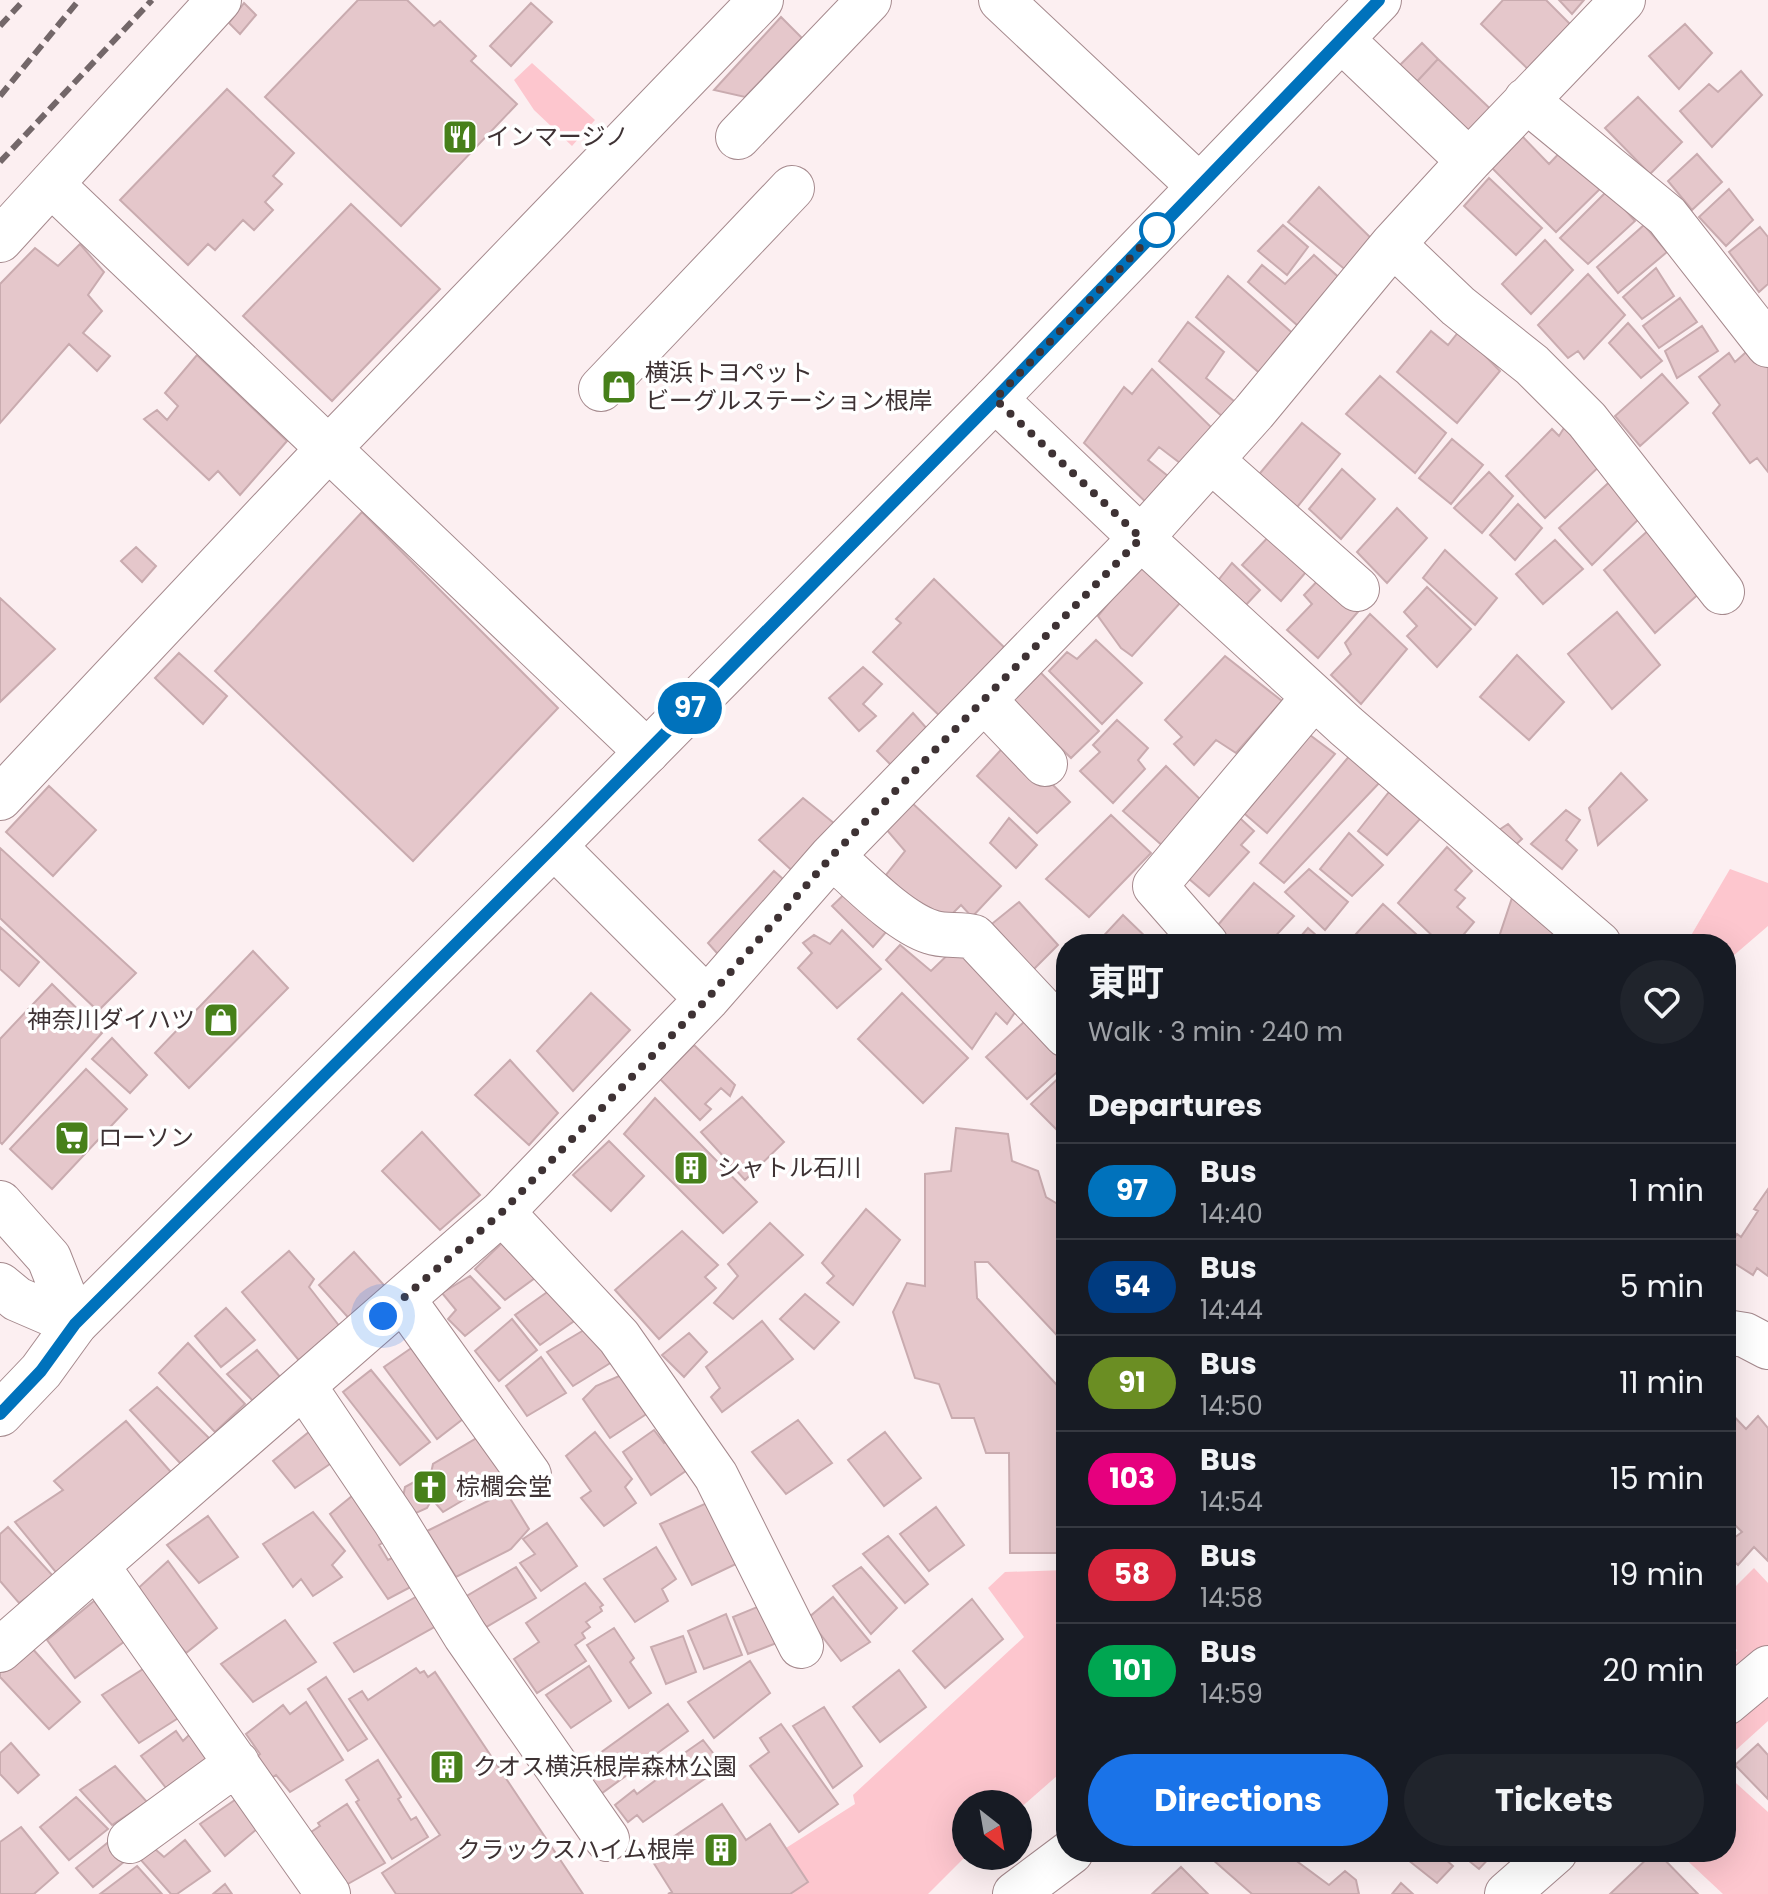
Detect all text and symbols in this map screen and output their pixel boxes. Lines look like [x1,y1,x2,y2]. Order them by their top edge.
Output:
restaurant icon: インマージノ [441,118,479,156]
place label: インマージノ [486,120,629,153]
unlabelled marker [1140,213,1174,247]
place label: 横浜トヨペット ビーグルステーション根岸 [645,356,933,417]
shop icon: 横浜トヨペット ビーグルステーション根岸 [600,368,638,406]
line badge: 97 [654,682,726,734]
text: 97 [674,688,706,727]
text: 東町 [1088,956,1164,1009]
button: heart [1620,960,1704,1044]
shop icon: 神奈川ダイハツ [202,1001,240,1039]
place label: 神奈川ダイハツ [27,1003,195,1036]
text: Walk · 3 min · 240 m [1088,1014,1343,1050]
text: Departures [1088,1084,1262,1127]
supermarket icon: ローソン [53,1119,91,1157]
place label: ローソン [98,1121,194,1154]
building icon: シャトル石川 [672,1149,710,1187]
text: Bus [1200,1150,1257,1193]
place label: シャトル石川 [717,1151,861,1184]
text: 1 min [1629,1169,1704,1212]
text: 97 [1116,1171,1148,1210]
text: 14:40 [1200,1196,1263,1232]
text: Bus [1200,1246,1257,1289]
text: 5 min [1620,1265,1704,1308]
text: 54 [1113,1267,1151,1306]
text: 14:44 [1200,1292,1263,1328]
your location [363,1296,403,1336]
text: Bus [1200,1342,1257,1385]
text: 11 min [1619,1361,1704,1404]
text: 91 [1118,1363,1146,1402]
text: 14:50 [1200,1388,1263,1424]
text: Bus [1200,1438,1257,1481]
text: 15 min [1610,1457,1704,1500]
text: 103 [1109,1459,1155,1498]
church icon: 棕櫚会堂 [411,1468,449,1506]
place label: 棕櫚会堂 [456,1470,552,1503]
text: 14:54 [1200,1484,1263,1520]
text: Bus [1200,1534,1257,1577]
text: 19 min [1610,1553,1704,1596]
text: 58 [1114,1555,1150,1594]
text: 14:58 [1200,1580,1263,1616]
text: Bus [1200,1630,1257,1673]
text: 20 min [1602,1649,1704,1692]
text: 101 [1112,1651,1152,1690]
text: 14:59 [1200,1676,1263,1712]
building icon: クオス横浜根岸森林公園 [428,1748,466,1786]
place label: クオス横浜根岸森林公園 [473,1750,737,1783]
button: Directions [1088,1754,1388,1846]
button: Tickets [1404,1754,1704,1846]
north arrow [952,1790,1032,1870]
map controls [952,1790,1032,1870]
building icon: クラックスハイム根岸 [702,1831,740,1869]
place label: クラックスハイム根岸 [457,1833,695,1866]

